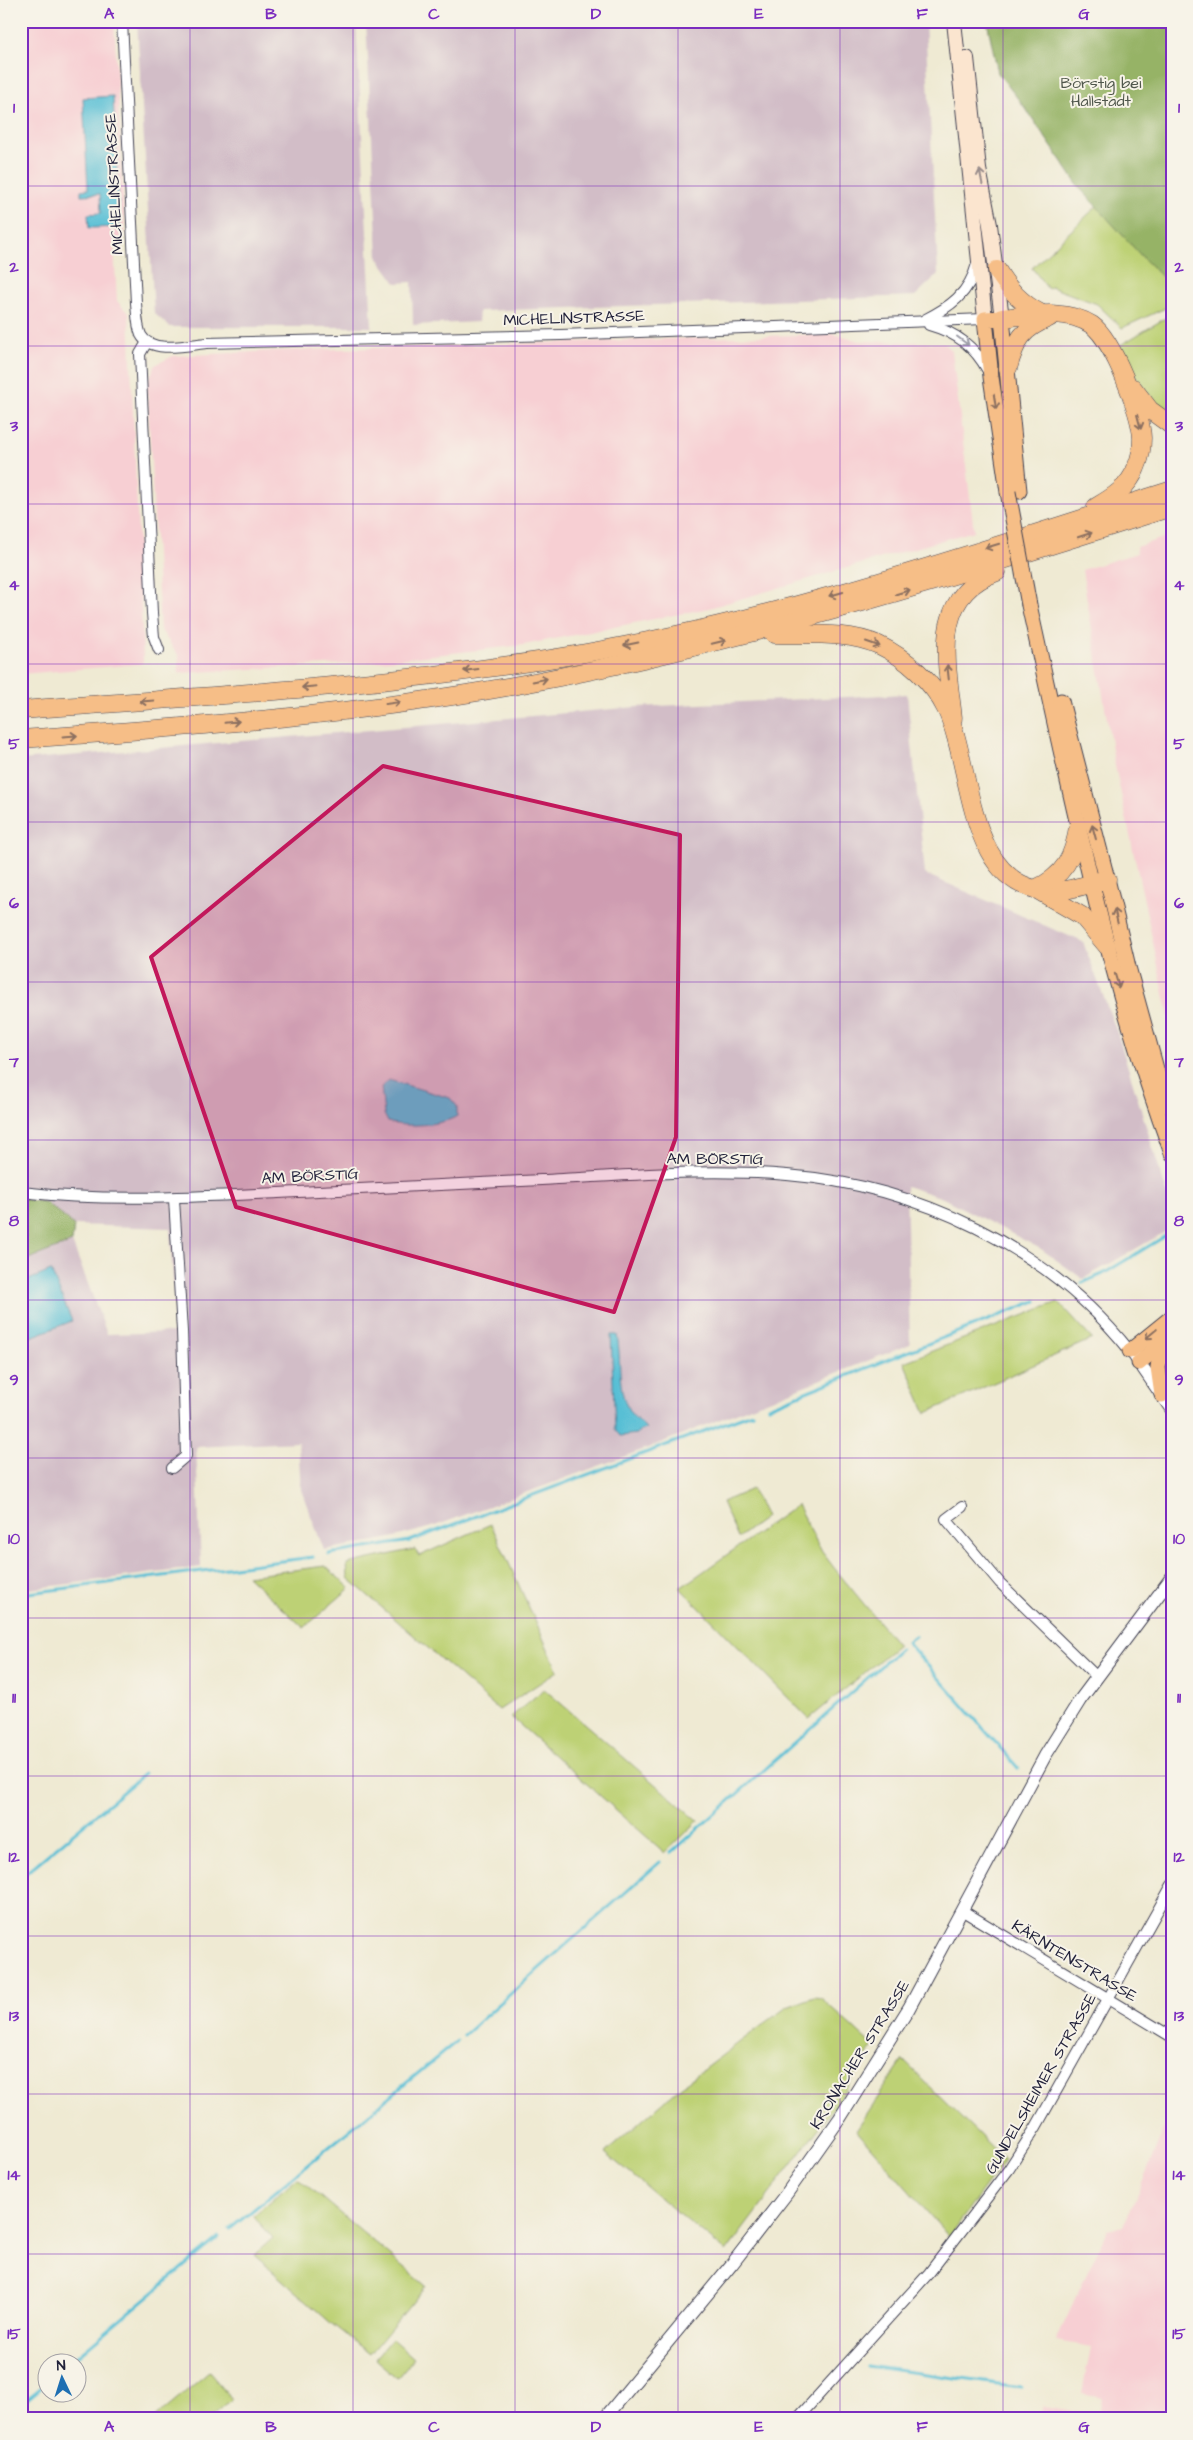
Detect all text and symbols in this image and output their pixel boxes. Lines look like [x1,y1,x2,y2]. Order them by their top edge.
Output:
text: A [104,3,115,25]
text: B [265,3,277,25]
text: C [428,3,440,25]
text: D [591,3,602,25]
text: E [754,3,764,25]
text: F [916,3,928,25]
text: G [1078,3,1090,25]
park label: Börstig bei Hallstadt [1061,72,1142,112]
text: 1 [13,97,16,119]
text: 1 [1178,97,1181,119]
street label: MICHELINSTRASSE [99,112,129,255]
one-way arrow [976,170,985,186]
text: 2 [8,256,19,278]
text: 2 [1173,256,1184,278]
street label: MICHELINSTRASSE [503,305,646,331]
one-way arrow [956,336,970,346]
one-way arrow [990,394,1000,410]
one-way arrow [1134,414,1144,430]
text: 3 [9,415,19,437]
text: 3 [1174,415,1184,437]
one-way arrow [1077,529,1093,539]
one-way arrow [984,542,1000,552]
text: 4 [9,574,20,596]
text: 4 [1174,574,1185,596]
one-way arrow [895,586,911,596]
one-way arrow [829,589,845,599]
one-way arrow [710,637,726,646]
one-way arrow [623,639,639,649]
one-way arrow [865,640,880,649]
one-way arrow [943,664,953,680]
one-way arrow [463,665,479,675]
one-way arrow [532,675,548,684]
one-way arrow [301,683,317,692]
one-way arrow [139,696,155,705]
one-way arrow [385,698,401,708]
one-way arrow [223,717,239,727]
one-way arrow [62,731,78,740]
text: 5 [8,733,20,755]
text: 5 [1173,733,1185,755]
one-way arrow [1089,825,1099,841]
text: 6 [9,892,19,914]
text: 6 [1174,892,1184,914]
one-way arrow [1111,909,1120,925]
one-way arrow [1113,973,1122,988]
text: 7 [8,1051,19,1073]
text: 7 [1173,1051,1184,1073]
street label: AM BÖRSTIG [666,1148,764,1170]
street label: AM BÖRSTIG [261,1162,359,1190]
text: 8 [9,1210,20,1232]
text: 8 [1174,1210,1185,1232]
one-way arrow [1145,1329,1158,1340]
text: 9 [9,1369,19,1391]
text: 9 [1174,1369,1184,1391]
text: 10 [8,1528,20,1550]
text: 10 [1173,1528,1185,1550]
text: 11 [12,1687,17,1709]
text: 11 [1177,1687,1182,1709]
text: 12 [8,1846,20,1868]
text: 12 [1173,1846,1185,1868]
street label: KÄRNTENSTRASSE [1008,1915,1142,2007]
street label: KRONACHER STRASSE [805,1975,915,2133]
street label: GUNDELSHEIMER STRASSE [980,1989,1102,2178]
text: 13 [9,2005,20,2027]
text: 13 [1174,2005,1185,2027]
text: 14 [8,2164,21,2186]
text: 14 [1173,2164,1186,2186]
text: 15 [7,2323,21,2345]
text: 15 [1172,2323,1186,2345]
north arrow [38,2352,88,2402]
text: N [56,2356,66,2376]
text: A [104,2416,115,2438]
text: B [265,2416,277,2438]
text: C [428,2416,440,2438]
text: D [591,2416,602,2438]
text: E [754,2416,764,2438]
text: F [916,2416,928,2438]
text: G [1078,2416,1090,2438]

